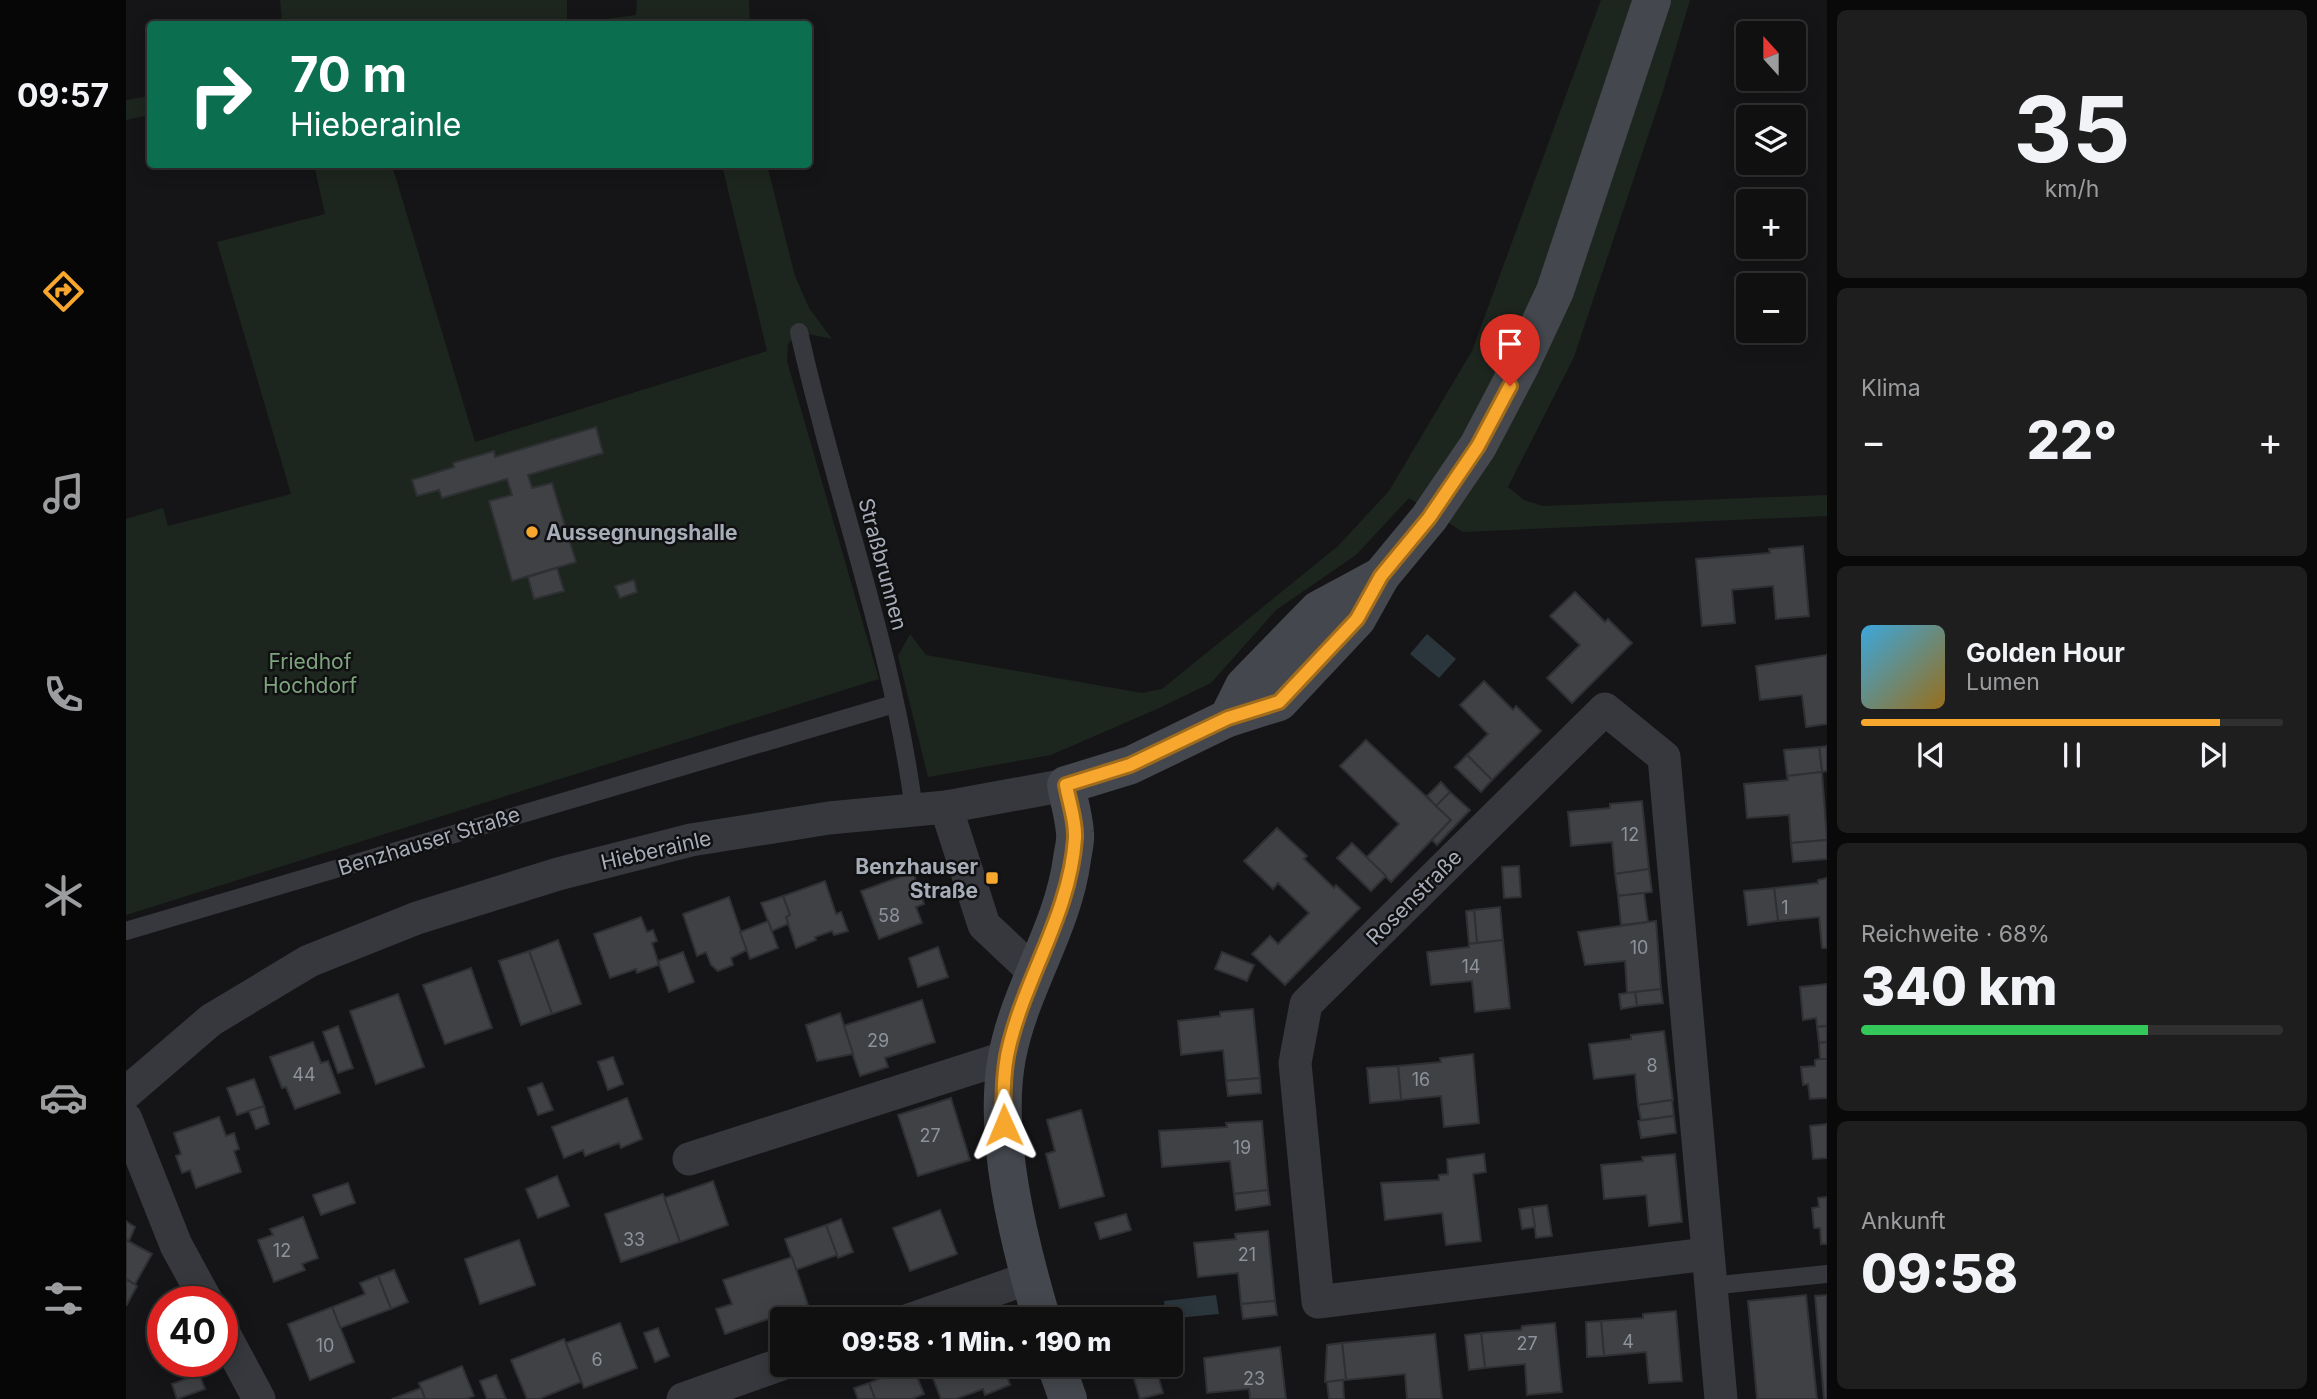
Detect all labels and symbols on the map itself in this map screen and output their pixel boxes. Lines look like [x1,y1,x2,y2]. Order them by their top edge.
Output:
north arrow [1736,21,1806,91]
pin [1480,314,1540,386]
street label: Straßbrunnen [853,495,913,633]
place label: Aussegnungshalle [546,520,737,545]
marker: Aussegnungshalle [524,524,540,540]
park label: Friedhof Hochdorf [263,649,357,698]
street label: Benzhauser Straße [335,801,523,881]
house number: 12 [1621,824,1639,845]
street label: Hieberainle [598,825,714,875]
street label: Rosenstraße [1361,844,1467,950]
place label: Benzhauser Straße [855,854,978,903]
marker: Benzhauser Straße [984,870,1000,886]
house number: 1 [1781,897,1789,918]
house number: 58 [878,905,900,926]
house number: 10 [1630,937,1648,958]
house number: 14 [1462,956,1480,977]
house number: 29 [867,1030,889,1051]
house number: 8 [1646,1055,1658,1076]
house number: 44 [292,1064,316,1085]
house number: 16 [1412,1069,1430,1090]
position arrow [967,1088,1041,1162]
house number: 27 [919,1125,941,1146]
house number: 19 [1233,1137,1251,1158]
house number: 33 [623,1229,645,1250]
house number: 12 [273,1240,291,1261]
house number: 21 [1238,1244,1256,1265]
speed limit sign: 40 [147,1286,238,1377]
house number: 4 [1622,1331,1634,1352]
house number: 27 [1516,1333,1538,1354]
house number: 10 [316,1335,334,1356]
house number: 6 [591,1349,603,1370]
house number: 23 [1243,1368,1265,1389]

